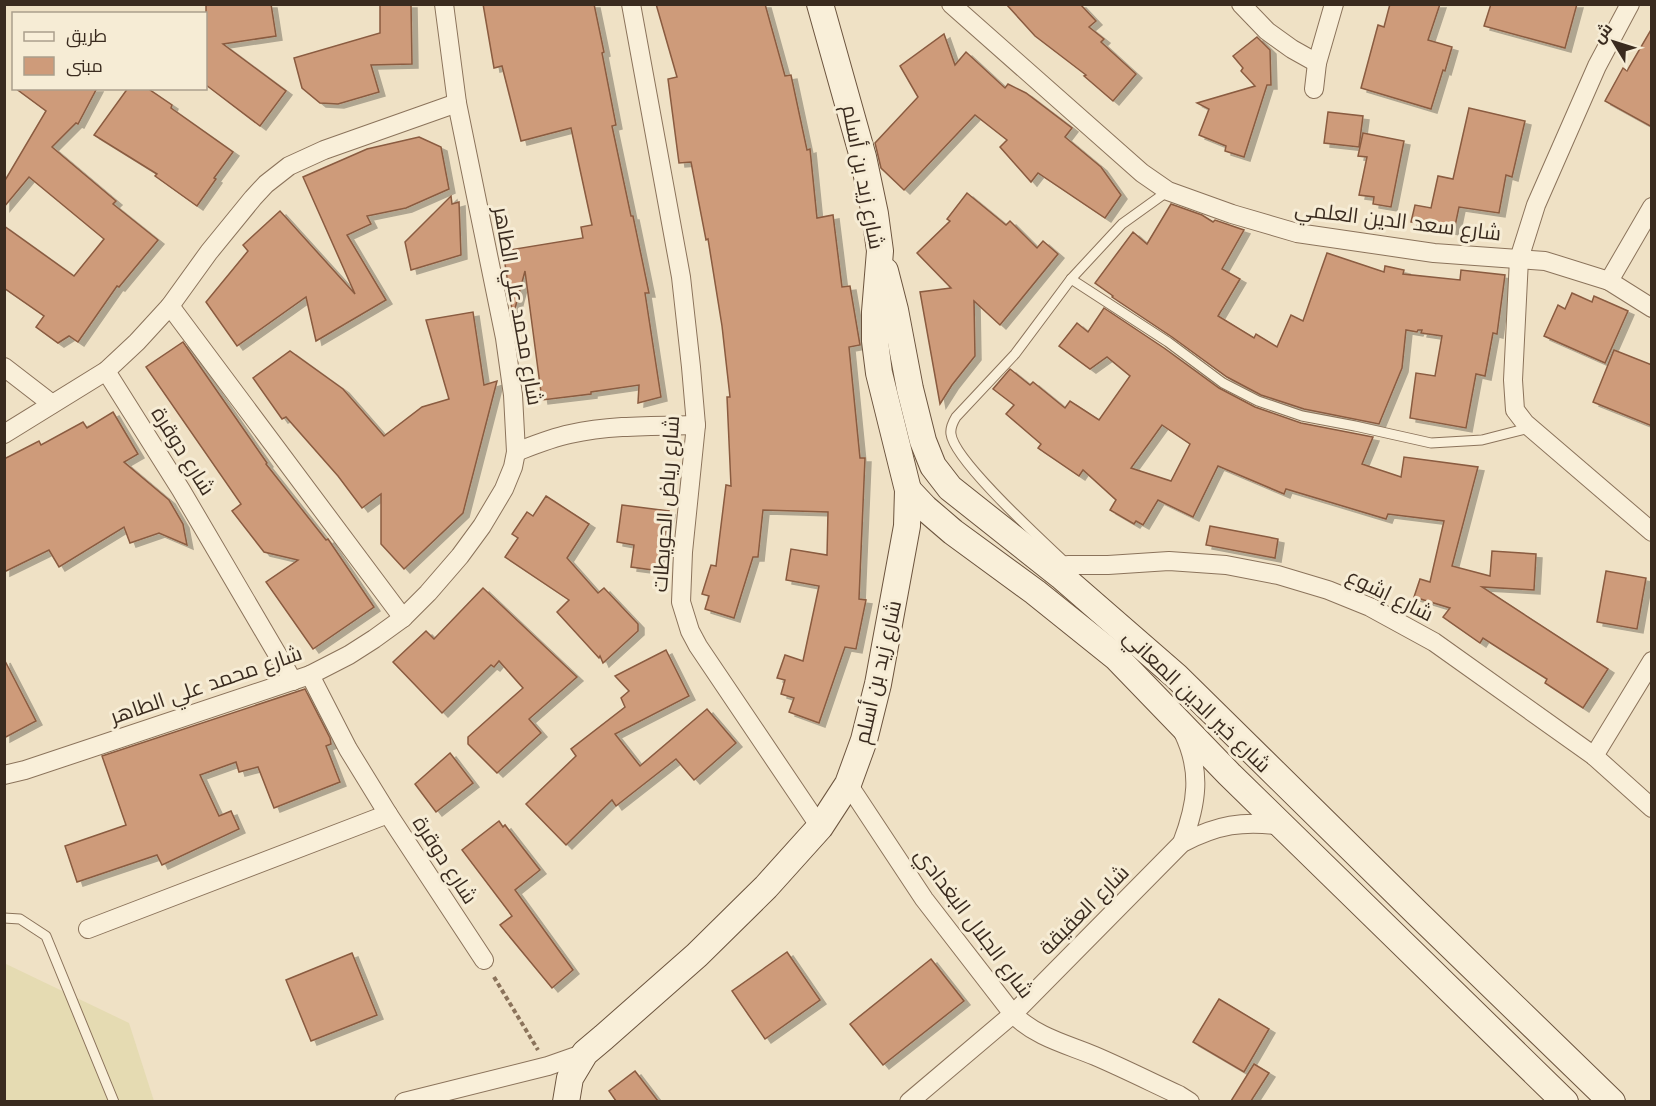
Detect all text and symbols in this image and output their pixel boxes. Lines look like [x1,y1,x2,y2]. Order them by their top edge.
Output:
legend [12,12,207,90]
north arrow [1584,12,1644,72]
text: ش [1588,19,1616,47]
text: طريق [66,25,107,48]
text: مبنى [66,55,103,77]
street label: شارع زيد بن أسلم [835,103,890,252]
street label: شارع سعد الدين العلمي [1293,195,1503,250]
street label: شارع محمد علي الطاهر [485,204,548,408]
street label: شارع دوقرة [145,402,220,501]
street label: شارع رياض الحويطات [647,415,686,593]
street label: شارع إشوع [1342,563,1438,628]
street label: شارع زيد بن أسلم [849,598,908,746]
street label: شارع خير الدين المعاني [1116,624,1276,780]
street label: شارع محمد علي الطاهر [106,640,306,733]
street label: شارع دوقرة [406,811,483,909]
street label: شارع الجلال البغدادي [907,843,1039,1005]
street label: شارع العقيقة [1034,860,1135,961]

